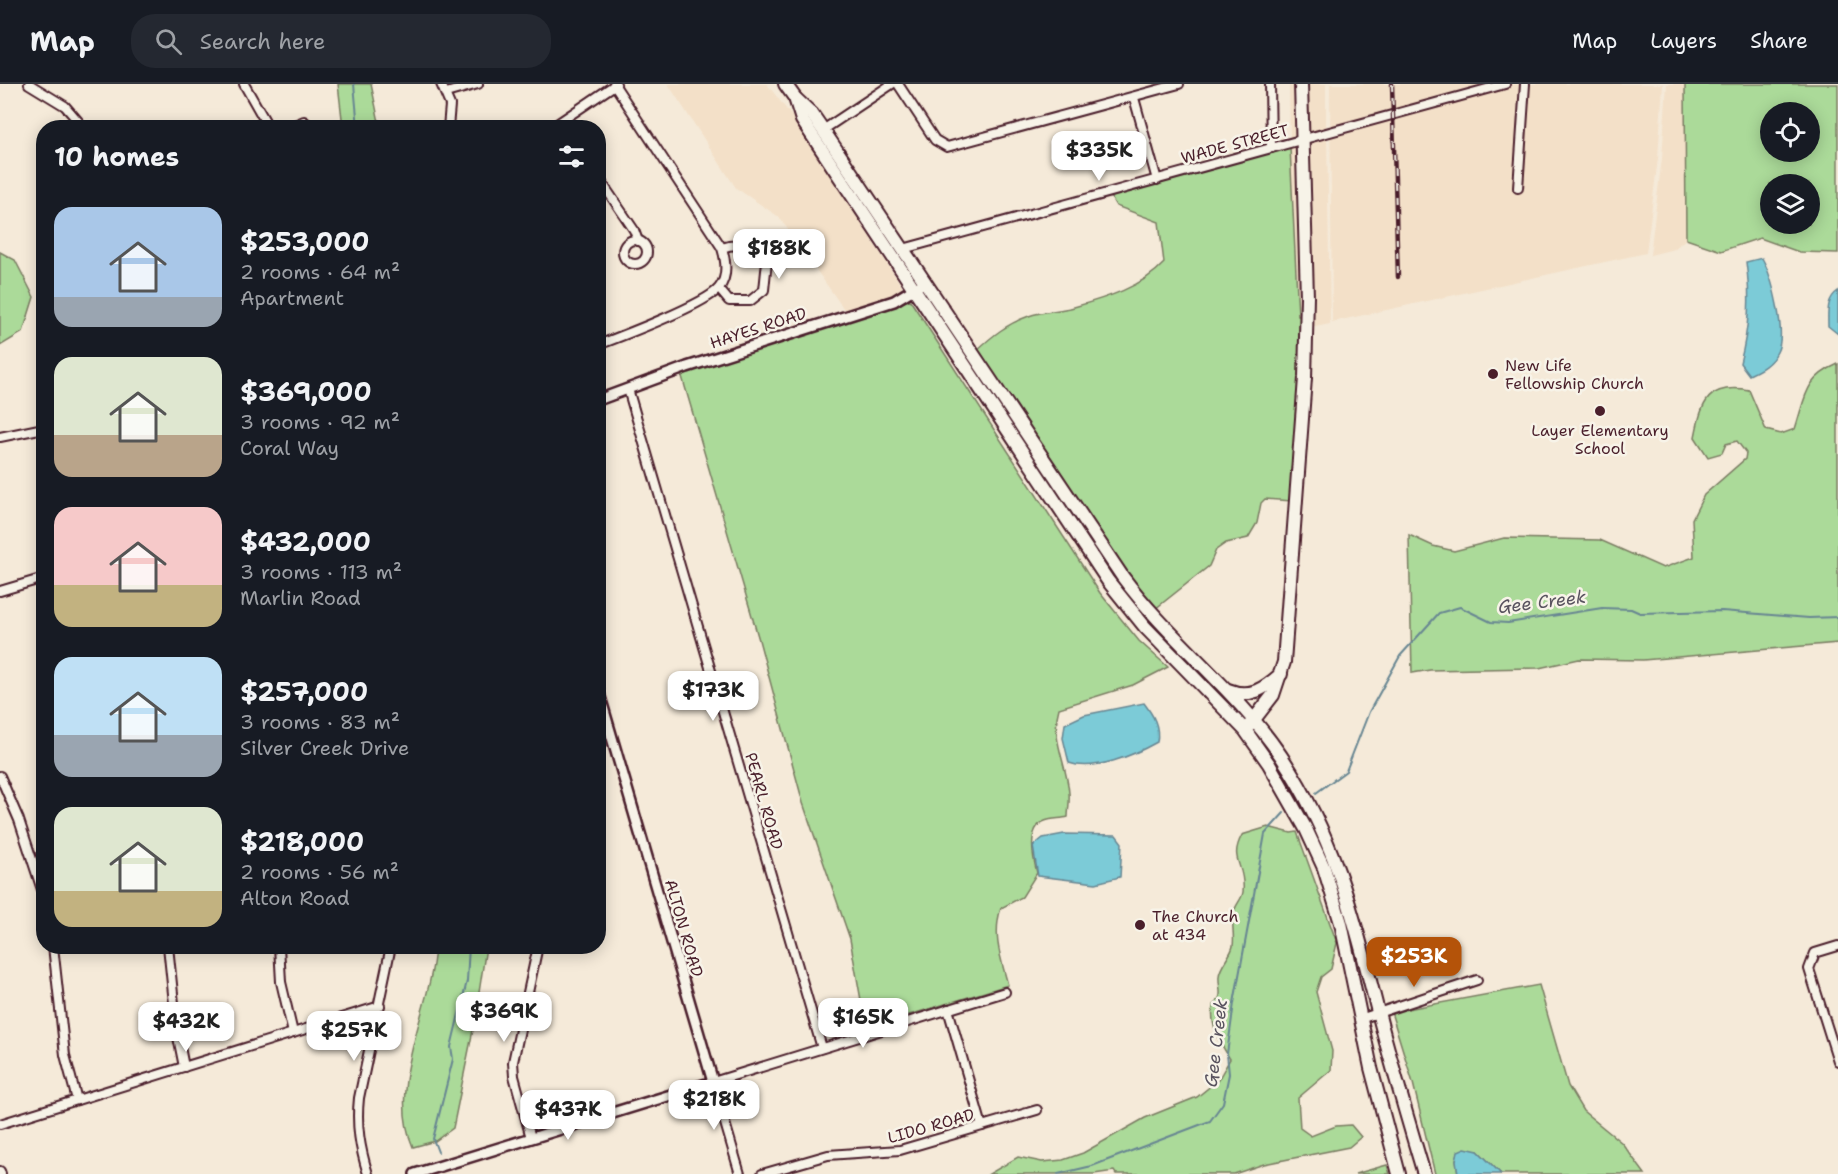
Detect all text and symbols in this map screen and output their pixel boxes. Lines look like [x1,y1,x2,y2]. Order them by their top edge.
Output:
search box [131,14,551,68]
text: Map [30,22,95,60]
icon: search [152,25,185,58]
text: Search here [200,27,325,56]
text: Map [1572,27,1617,55]
text: Layers [1650,27,1717,55]
text: Share [1750,27,1808,55]
map controls [1760,102,1820,234]
button: locate [1760,102,1820,162]
street label: WADE STREET [1179,119,1291,169]
pin: $335K [1057,131,1141,182]
text: $335K [1065,137,1133,163]
text: 10 homes [54,139,179,174]
icon: filters [555,140,588,173]
button: layers [1760,174,1820,234]
text: $253,000 [240,224,370,259]
pin: $188K [737,229,821,280]
icon: home [102,231,174,303]
text: $188K [747,235,811,261]
text: 2 rooms · 64 m² [240,259,400,285]
text: Apartment [240,285,344,311]
street label: HAYES ROAD [707,303,809,353]
place label: New Life Fellowship Church [1505,355,1644,394]
marker: New Life Fellowship Church [1486,367,1500,381]
text: $369,000 [240,374,372,409]
icon: home [102,381,174,453]
marker: Layer Elementary School [1593,404,1607,418]
text: 3 rooms · 92 m² [240,409,400,435]
place label: Layer Elementary School [1531,420,1669,459]
text: Coral Way [240,435,339,461]
text: $432,000 [240,524,371,559]
icon: home [102,531,174,603]
text: 3 rooms · 113 m² [240,559,402,585]
text: Marlin Road [240,585,361,611]
water label: Gee Creek [1496,585,1588,619]
pin: $173K [671,671,755,722]
text: $257,000 [240,674,368,709]
text: $173K [682,677,744,703]
icon: home [102,681,174,753]
text: 3 rooms · 83 m² [240,709,400,735]
text: Silver Creek Drive [240,735,409,761]
street label: PEARL ROAD [740,750,788,852]
text: $218,000 [240,824,364,859]
icon: home [102,831,174,903]
text: 2 rooms · 56 m² [240,859,399,885]
street label: ALTON ROAD [660,877,708,979]
text: Alton Road [240,885,350,911]
place label: The Church at 434 [1152,906,1238,945]
marker: The Church at 434 [1133,918,1147,932]
pin: $253K [1372,937,1456,988]
text: $253K [1380,943,1448,969]
pin: $369K [462,992,546,1043]
water label: Gee Creek [1199,997,1233,1089]
text: $369K [470,998,538,1024]
pin: $165K [821,998,905,1049]
pin: $432K [144,1002,228,1053]
text: $165K [832,1004,894,1030]
text: $432K [152,1008,220,1034]
pin: $257K [312,1011,396,1062]
text: $257K [320,1017,388,1043]
pin: $218K [672,1080,756,1131]
text: $218K [682,1086,746,1112]
pin: $437K [526,1090,610,1141]
text: $437K [534,1096,602,1122]
street label: LIDO ROAD [885,1104,977,1148]

